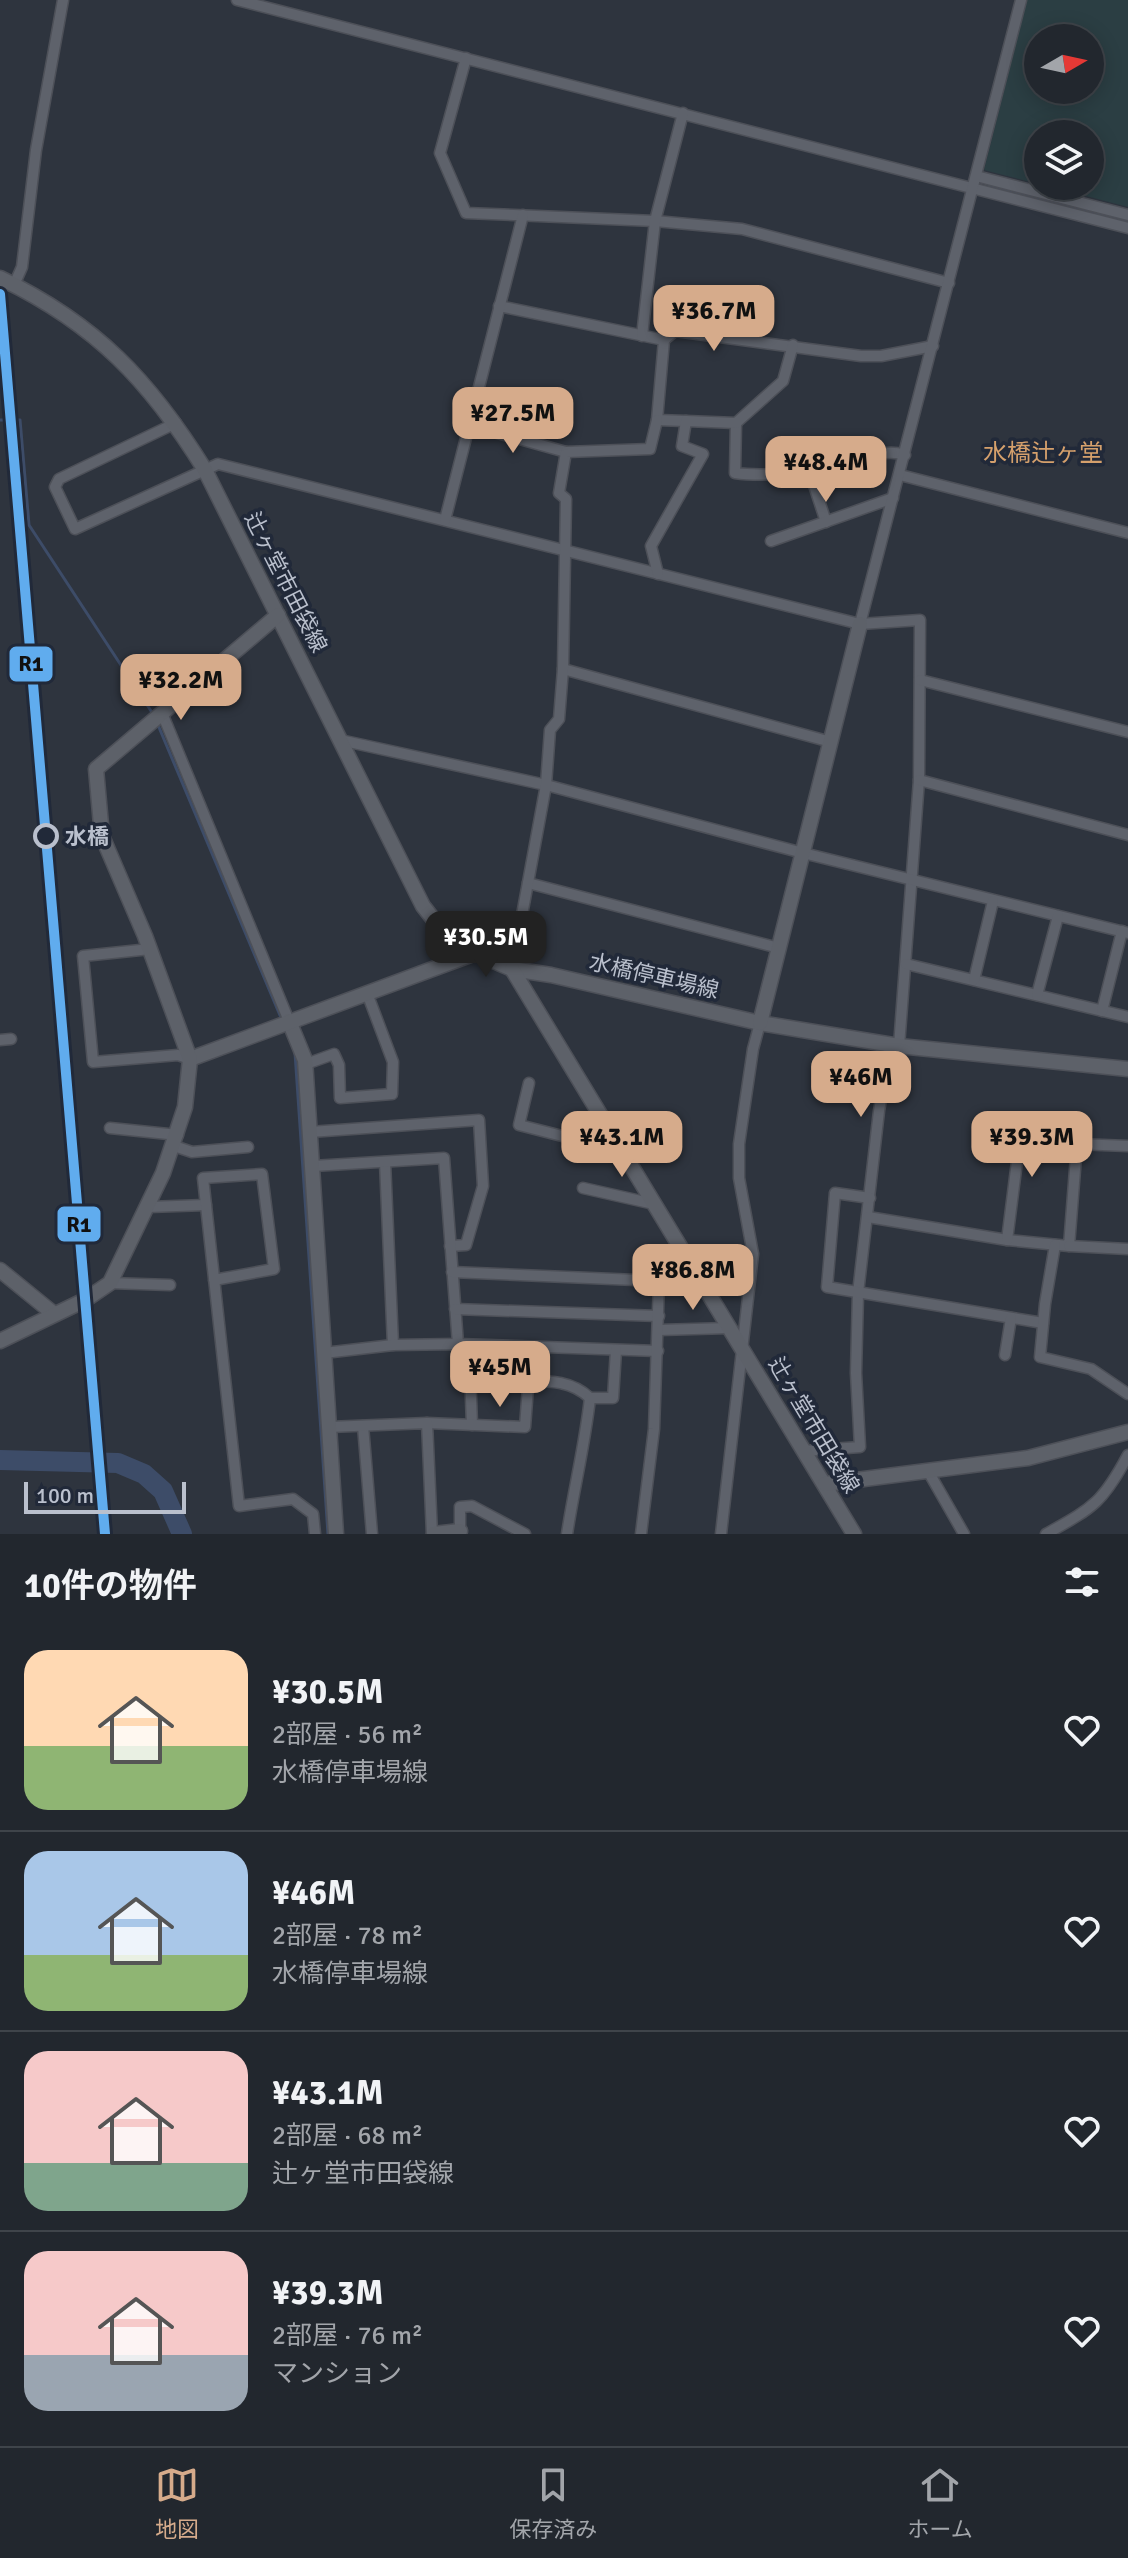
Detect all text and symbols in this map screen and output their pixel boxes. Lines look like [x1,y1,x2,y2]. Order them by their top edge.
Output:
north arrow [1024,24,1104,104]
map controls [1024,24,1104,200]
button: layers [1024,120,1104,200]
pin: ¥36.7M [649,285,779,353]
text: ¥36.7M [671,295,757,327]
pin: ¥27.5M [448,387,578,455]
text: ¥27.5M [470,397,556,429]
pin: ¥48.4M [761,436,891,504]
district label: 水橋辻ヶ堂 [983,438,1103,468]
text: ¥48.4M [783,446,869,478]
street label: 辻ヶ堂市田袋線 [239,507,333,657]
line badge: R1 [8,645,54,683]
text: R1 [18,650,44,677]
pin: ¥32.2M [116,654,246,722]
text: ¥32.2M [138,664,224,696]
place label: 水橋 [65,823,109,850]
marker: 水橋 [34,824,58,848]
pin: ¥30.5M [421,911,551,979]
text: ¥30.5M [443,921,529,953]
street label: 水橋停車場線 [587,948,721,1004]
pin: ¥46M [814,1051,908,1119]
text: ¥46M [829,1061,893,1093]
pin: ¥43.1M [557,1111,687,1179]
pin: ¥39.3M [967,1111,1097,1179]
text: ¥43.1M [579,1121,665,1153]
text: ¥39.3M [989,1121,1075,1153]
line badge: R1 [56,1205,102,1243]
text: R1 [66,1211,92,1238]
pin: ¥86.8M [628,1244,758,1312]
text: ¥86.8M [650,1254,736,1286]
pin: ¥45M [453,1341,547,1409]
text: ¥45M [468,1351,532,1383]
street label: 辻ヶ堂市田袋線 [763,1352,865,1498]
scale bar [24,1478,186,1514]
text: 100 m [36,1482,94,1509]
icon: filters [1060,1560,1104,1604]
text: 10件の物件 [24,1565,197,1607]
text: ¥30.5M [272,1671,384,1713]
icon: home [88,1682,184,1778]
icon: heart [1060,1708,1104,1752]
text: 2部屋 · 56 m² [272,1719,423,1751]
text: 水橋停車場線 [272,1757,428,1789]
text: ¥46M [272,1872,355,1914]
icon: home [88,1883,184,1979]
icon: heart [1060,1909,1104,1953]
text: 2部屋 · 78 m² [272,1920,423,1952]
text: 水橋停車場線 [272,1958,428,1990]
text: ¥43.1M [272,2072,384,2114]
icon: home [88,2083,184,2179]
icon: heart [1060,2109,1104,2153]
text: 2部屋 · 68 m² [272,2120,423,2152]
text: 辻ヶ堂市田袋線 [272,2158,454,2190]
text: ¥39.3M [272,2272,384,2314]
icon: home [88,2283,184,2379]
icon: heart [1060,2309,1104,2353]
text: 2部屋 · 76 m² [272,2320,423,2352]
text: マンション [272,2358,402,2390]
tab: 地図 [155,2463,199,2543]
tab: 保存済み [509,2463,597,2543]
tab: ホーム [908,2463,973,2543]

